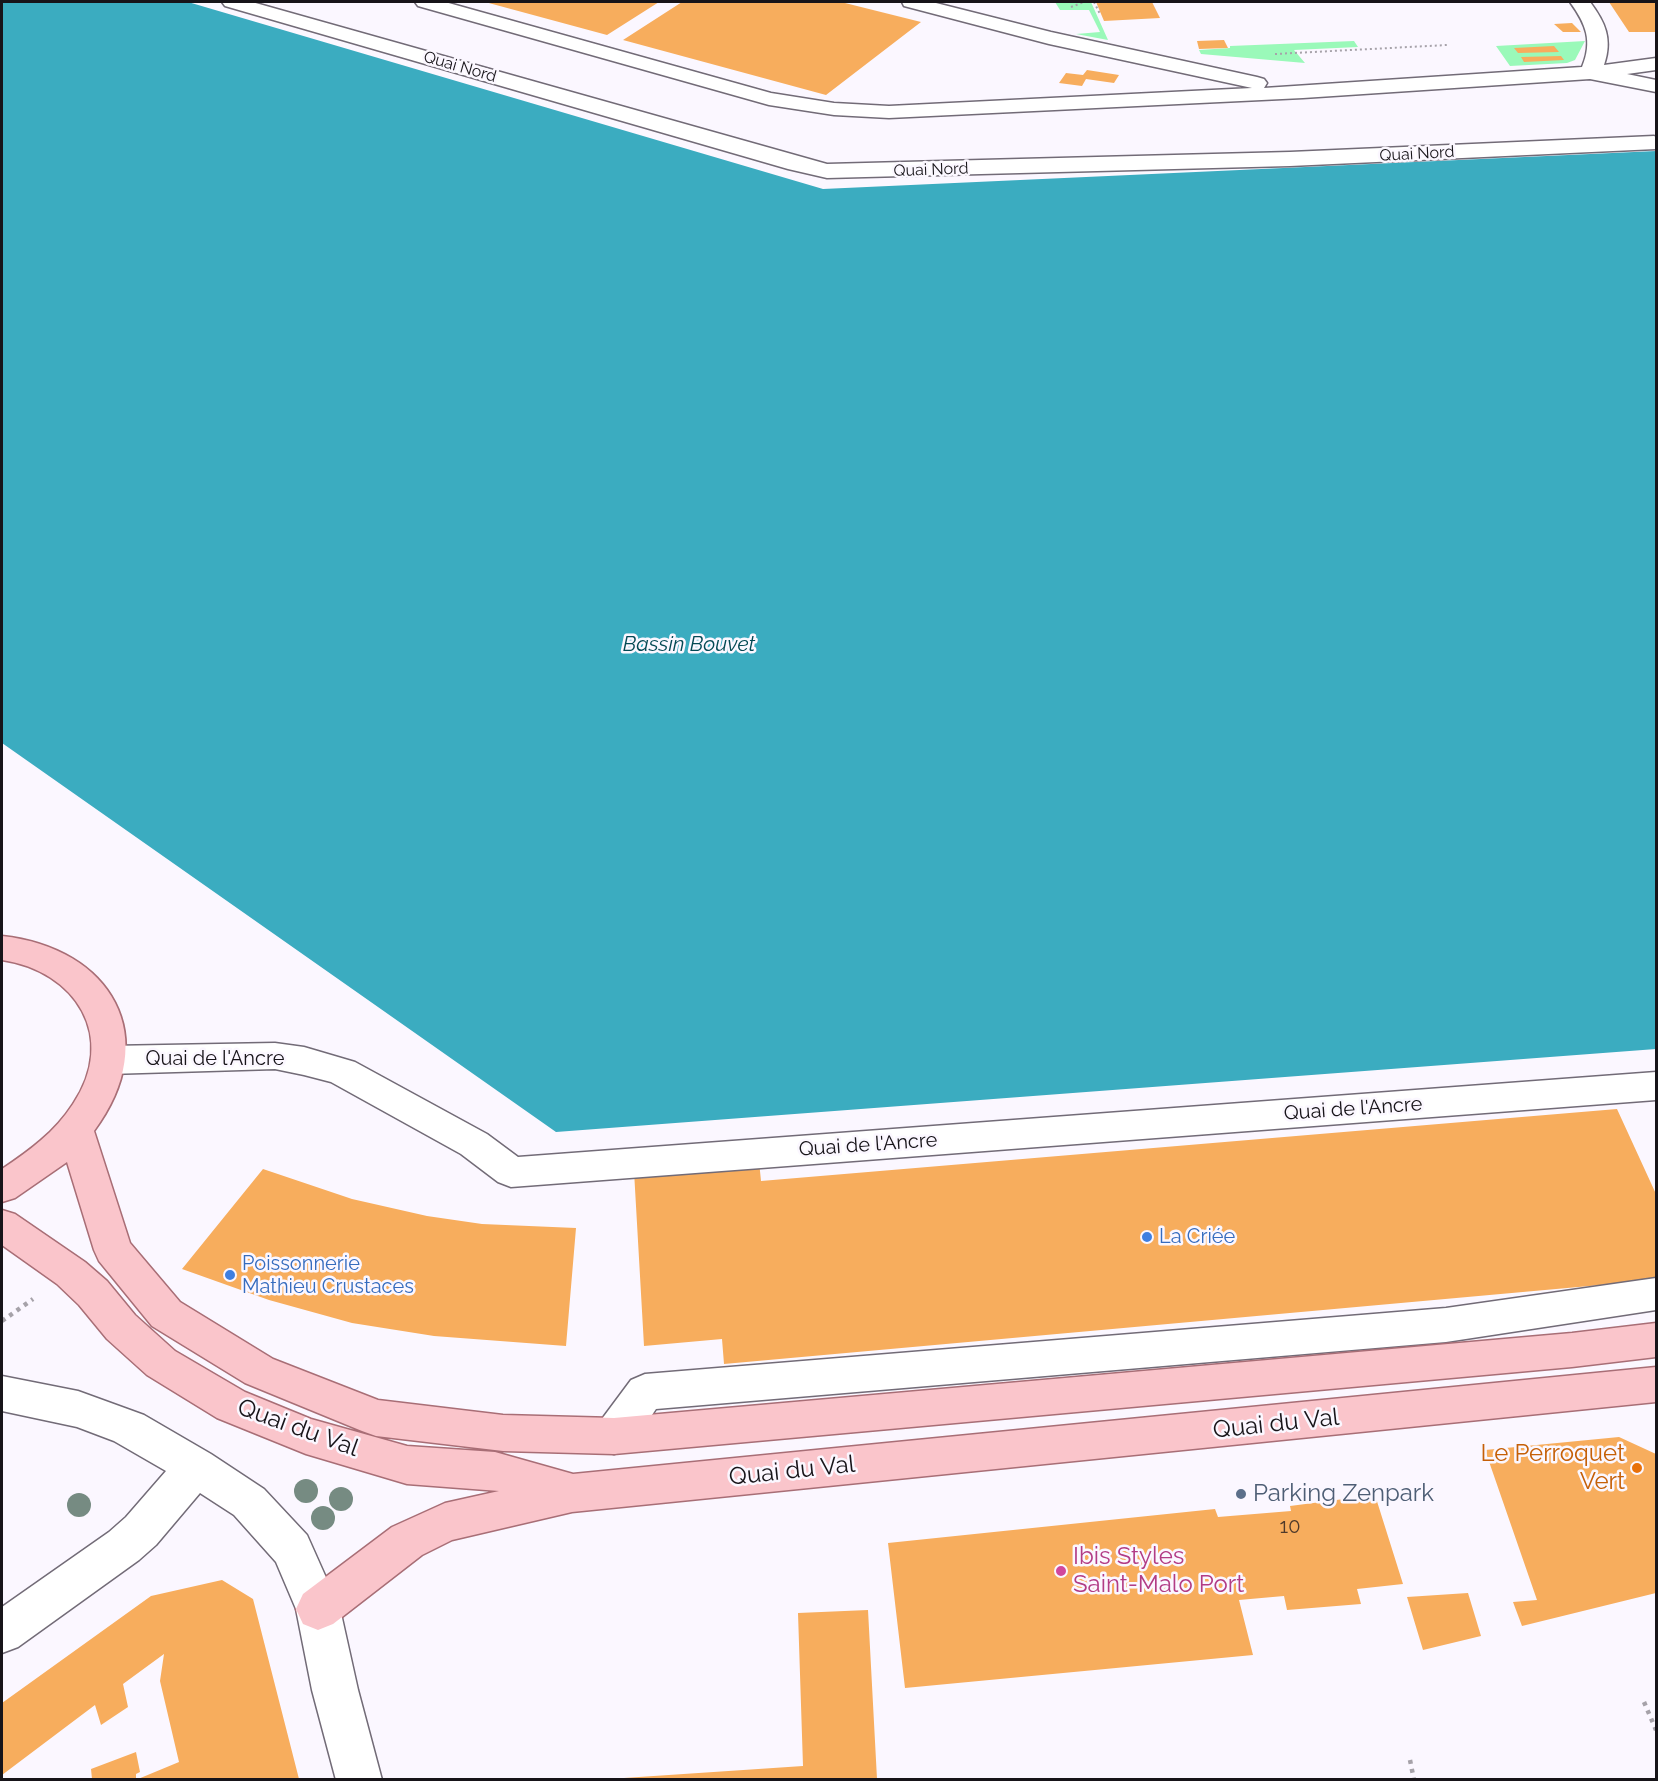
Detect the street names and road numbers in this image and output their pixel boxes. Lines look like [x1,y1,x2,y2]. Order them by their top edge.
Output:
street label: Quai Nord [421,47,499,87]
street label: Quai Nord [1379,142,1455,166]
street label: Quai Nord [893,159,969,181]
street label: Quai de l'Ancre [146,1047,284,1071]
street label: Quai de l'Ancre [1283,1092,1423,1126]
street label: Quai de l'Ancre [798,1128,938,1162]
street label: Quai du Val [234,1393,362,1463]
street label: Quai du Val [1212,1403,1340,1445]
street label: Quai du Val [728,1450,856,1492]

